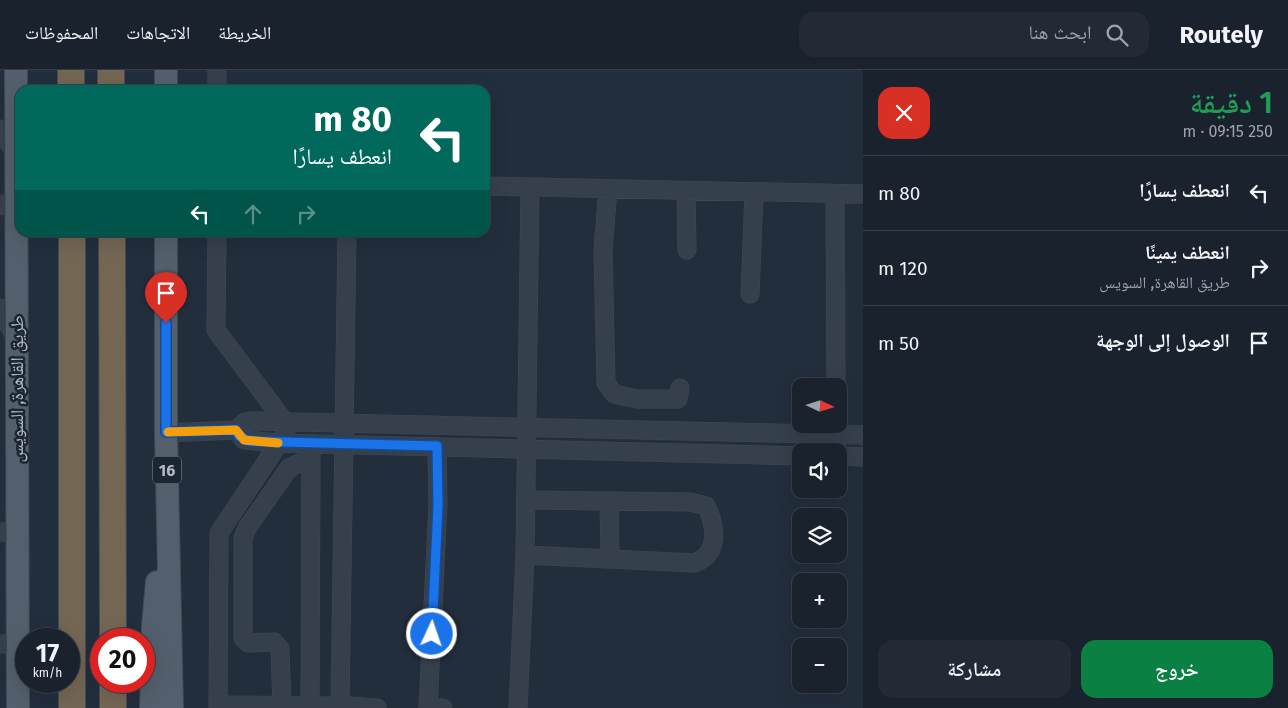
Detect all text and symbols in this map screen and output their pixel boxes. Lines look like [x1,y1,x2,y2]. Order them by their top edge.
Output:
search box [799,12,1149,57]
text: ابحث هنا [1028,21,1091,44]
icon: search [1103,21,1131,49]
text: Routely [1179,21,1263,49]
text: المحفوظات [25,22,98,44]
text: الاتجاهات [126,22,190,44]
text: الخريطة [218,22,271,44]
text: 1 دقيقة [1190,85,1273,121]
button: close [878,87,930,139]
text: 80 m [313,98,392,140]
icon: left [410,105,475,170]
text: 250 m · 09:15 [1183,122,1273,141]
text: انعطف يسارًا [293,143,392,170]
text: انعطف يسارًا [1139,179,1230,202]
icon: left [1245,179,1273,207]
text: 80 m [878,182,920,205]
icon: left [186,200,214,228]
icon: ahead [239,200,267,228]
icon: right [292,200,320,228]
text: انعطف يمينًا [1145,241,1230,264]
icon: right [1245,254,1273,282]
text: 120 m [878,257,928,280]
pin [145,272,187,323]
text: طريق القاهرة, السويس [1099,273,1230,292]
icon: arrive [152,279,180,307]
street label: طريق القاهرة, السويس [6,315,28,463]
text: الوصول إلى الوجهة [1096,329,1230,352]
icon: arrive [1245,329,1273,357]
text: 50 m [878,332,919,355]
north arrow [792,378,848,432]
map controls [792,378,847,693]
button: sound [792,443,847,498]
road number: 16 [153,456,181,484]
button: layers [792,508,847,563]
button: + [792,573,847,628]
position arrow [405,607,457,659]
speed limit sign: 20 [90,628,155,693]
button: − [792,638,847,693]
text: 17 [36,639,59,669]
button: مشاركة [878,640,1071,698]
button: خروج [1081,640,1273,698]
text: km/h [33,666,62,680]

